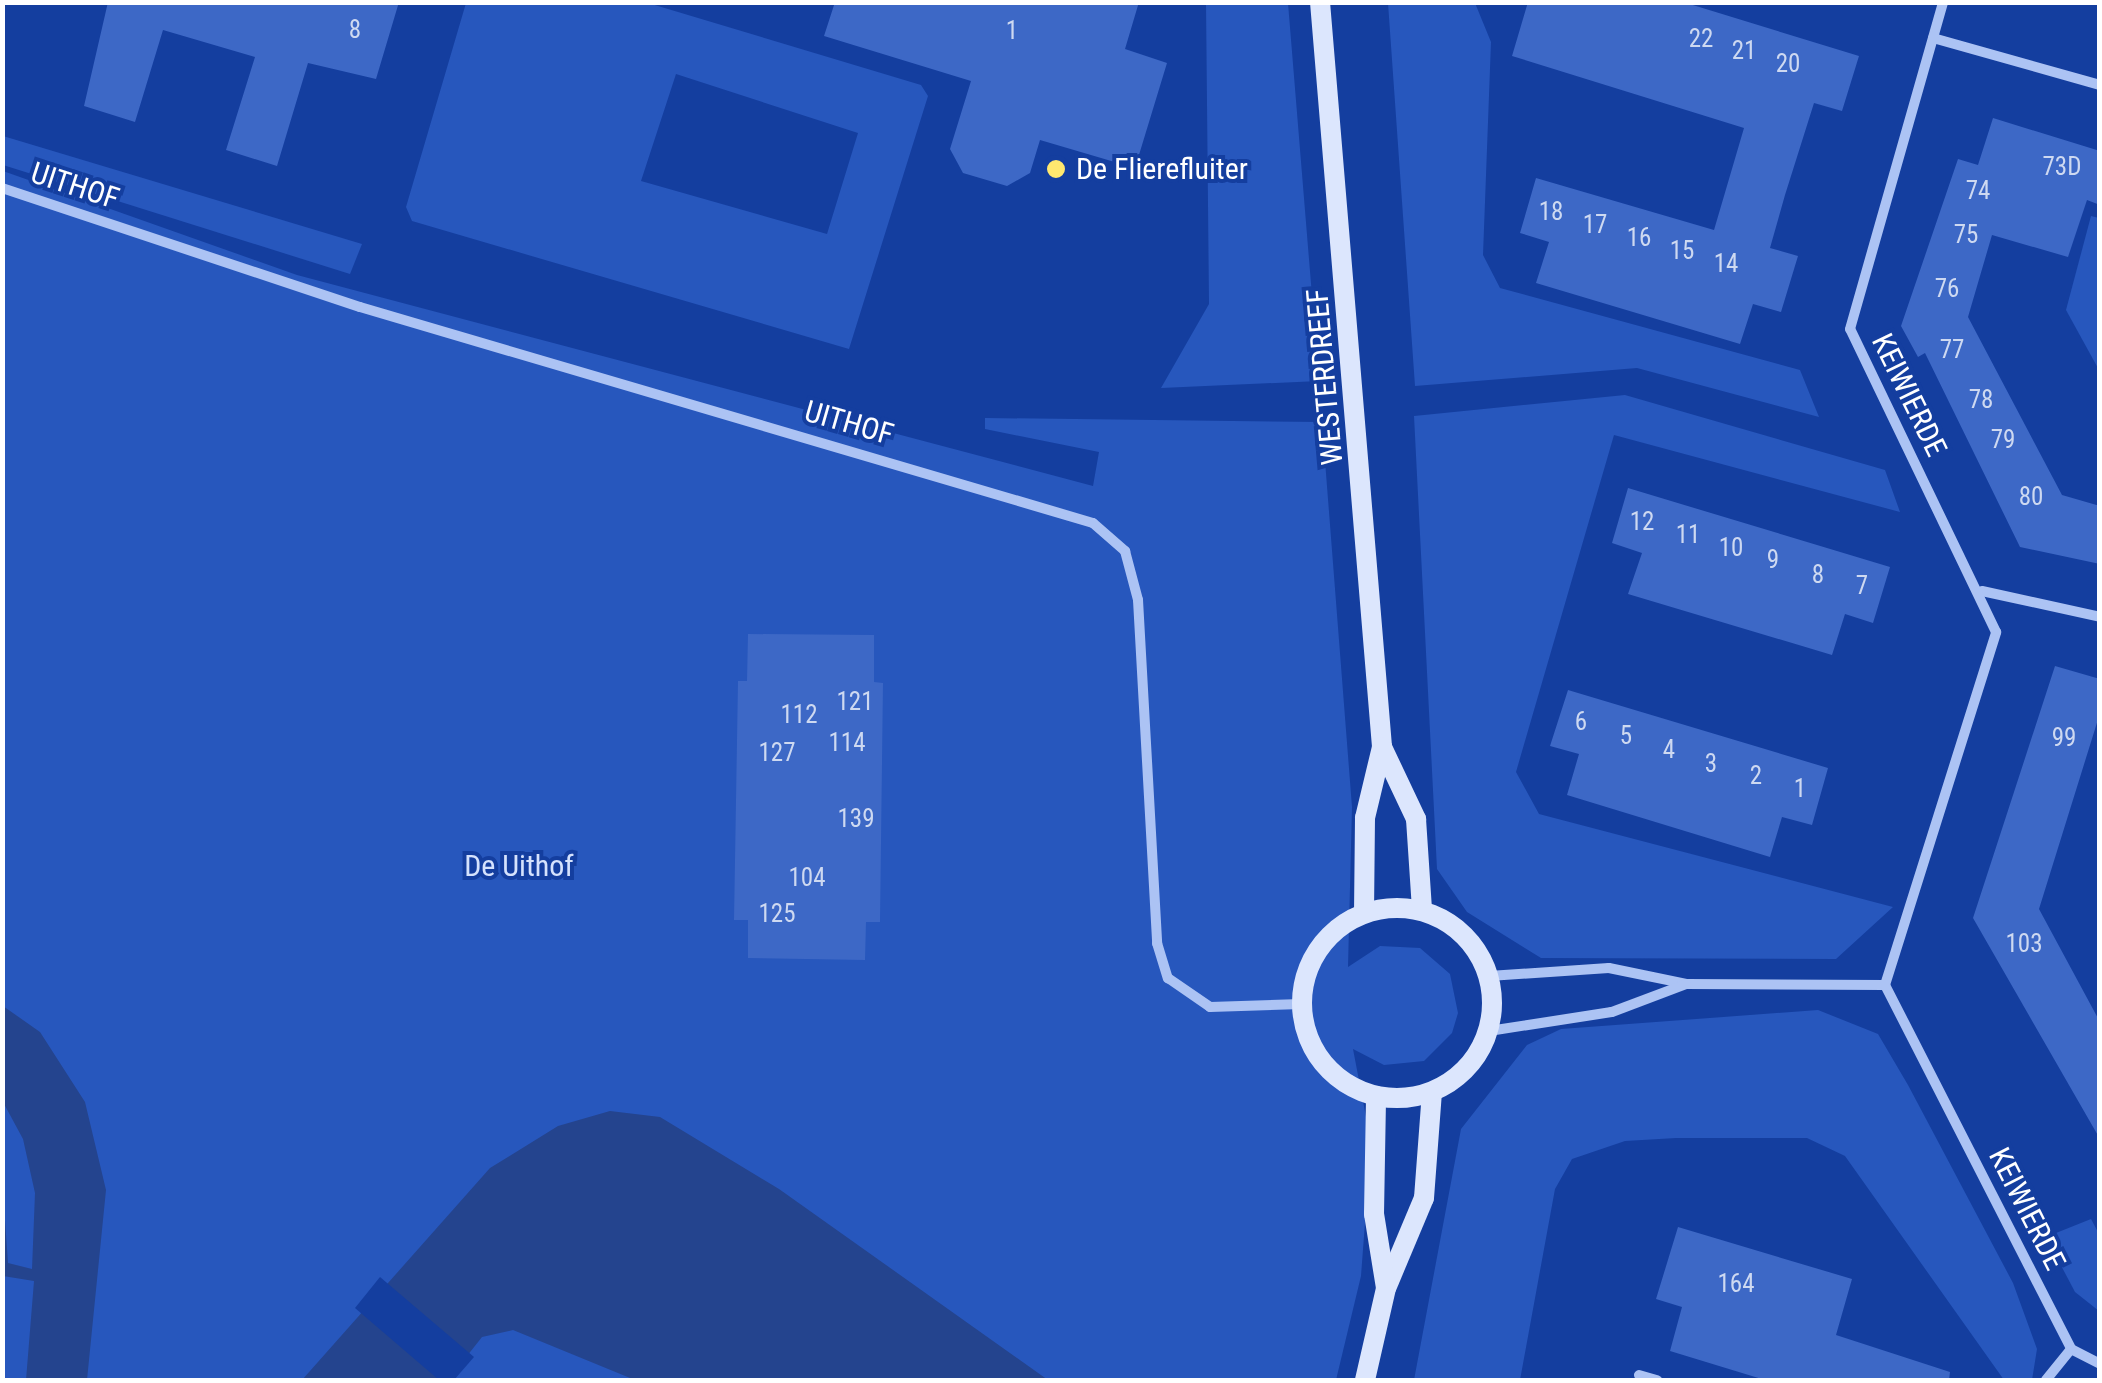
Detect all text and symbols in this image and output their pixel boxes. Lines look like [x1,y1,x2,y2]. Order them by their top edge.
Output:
house number: 8 [349,15,361,45]
house number: 1 [1006,16,1018,46]
house number: 22 [1689,24,1713,54]
house number: 21 [1732,36,1756,66]
house number: 20 [1776,49,1800,79]
place label: De Flierefluiter [1076,151,1248,187]
house number: 73D [2043,152,2081,182]
street label: UITHOF [26,155,124,217]
marker: De Flierefluiter [1045,158,1067,180]
house number: 74 [1966,176,1990,206]
house number: 18 [1539,197,1563,227]
house number: 17 [1583,210,1607,240]
house number: 75 [1954,220,1978,250]
house number: 16 [1627,223,1651,253]
house number: 15 [1670,236,1694,266]
house number: 14 [1714,249,1738,279]
house number: 76 [1935,274,1959,304]
street label: WESTERDREEF [1299,287,1351,467]
street label: KEIWIERDE [1864,328,1954,462]
house number: 77 [1940,335,1964,365]
house number: 78 [1969,385,1993,415]
street label: UITHOF [800,393,898,453]
house number: 79 [1991,425,2015,455]
house number: 80 [2019,482,2043,512]
house number: 12 [1630,507,1654,537]
house number: 11 [1676,520,1700,550]
house number: 10 [1719,533,1743,563]
house number: 9 [1767,545,1779,575]
house number: 8 [1812,560,1824,590]
house number: 7 [1856,571,1868,601]
house number: 121 [836,687,874,717]
house number: 112 [780,700,818,730]
house number: 6 [1575,707,1587,737]
house number: 5 [1620,721,1632,751]
house number: 99 [2052,723,2076,753]
house number: 114 [828,728,866,758]
house number: 4 [1663,735,1675,765]
house number: 127 [758,738,796,768]
house number: 3 [1705,749,1717,779]
house number: 2 [1750,761,1762,791]
house number: 1 [1794,774,1806,804]
house number: 139 [837,804,875,834]
park label: De Uithof [464,848,574,884]
house number: 104 [788,863,826,893]
house number: 125 [758,899,796,929]
house number: 103 [2005,929,2043,959]
street label: KEIWIERDE [1981,1142,2073,1276]
house number: 164 [1717,1269,1755,1299]

